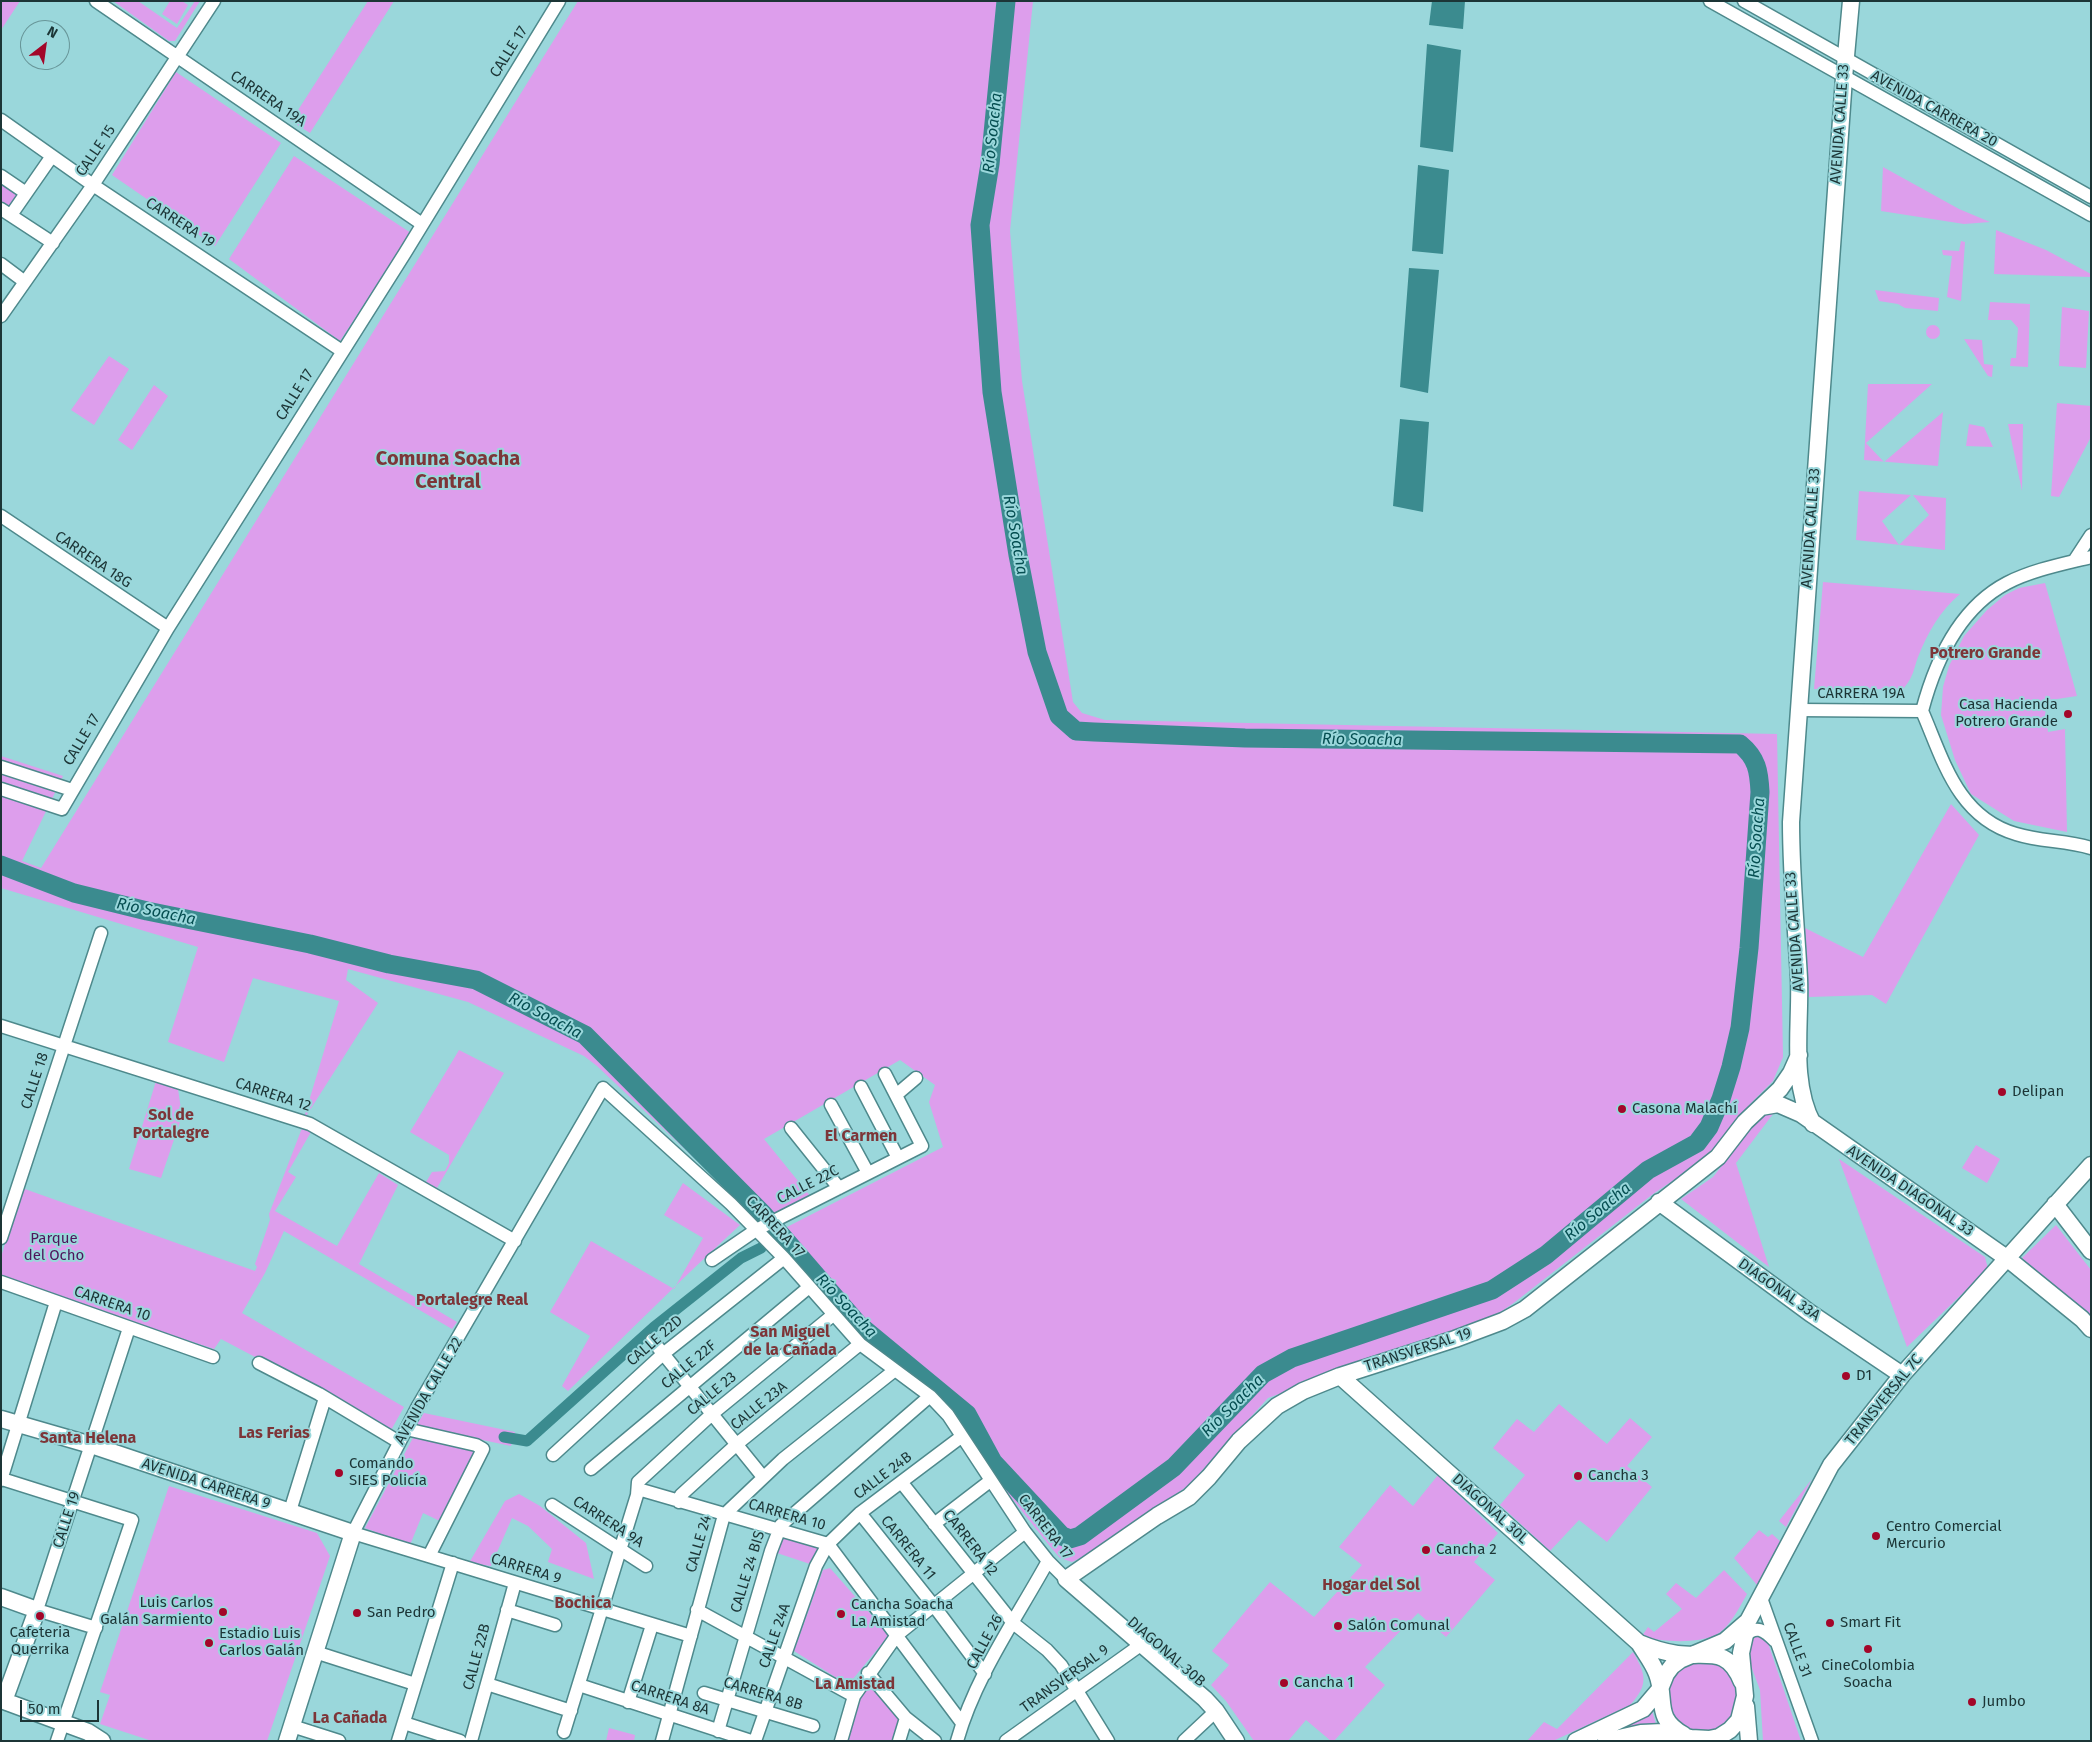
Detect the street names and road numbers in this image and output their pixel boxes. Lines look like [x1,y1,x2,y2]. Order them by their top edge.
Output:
street label: CALLE 17 [486,23,532,81]
street label: AVENIDA CALLE 33 [1827,63,1853,185]
street label: CARRERA 19A [227,67,309,131]
street label: AVENIDA CARRERA 20 [1867,67,2001,151]
street label: CALLE 15 [72,122,120,180]
street label: CARRERA 19 [142,194,218,252]
street label: CALLE 17 [272,366,318,424]
street label: AVENIDA CALLE 33 [1798,467,1824,589]
street label: CARRERA 18G [51,528,135,592]
street label: CARRERA 19A [1817,685,1905,703]
street label: CALLE 17 [60,711,104,769]
street label: AVENIDA CALLE 33 [1782,871,1808,993]
street label: CALLE 18 [17,1050,53,1112]
street label: CARRERA 12 [233,1074,313,1116]
street label: AVENIDA DIAGONAL 33 [1843,1142,1977,1240]
street label: CALLE 22C [774,1162,842,1208]
street label: CARRERA 17 [742,1192,808,1262]
street label: DIAGONAL 33A [1734,1255,1824,1325]
street label: CARRERA 10 [71,1283,153,1325]
street label: CALLE 22D [623,1312,687,1370]
street label: TRANSVERSAL 19 [1362,1324,1474,1376]
street label: AVENIDA CALLE 22 [391,1334,467,1448]
street label: CALLE 22F [658,1337,720,1393]
street label: TRANSVERSAL 7C [1842,1351,1926,1449]
street label: CALLE 23 [684,1368,740,1420]
street label: CALLE 23A [727,1378,791,1434]
street label: CALLE 24B [850,1448,916,1504]
street label: AVENIDA CARRERA 9 [139,1455,273,1513]
street label: DIAGONAL 30L [1448,1470,1532,1548]
street label: CALLE 19 [49,1489,85,1551]
street label: CARRERA 17 [1014,1491,1076,1563]
street label: CARRERA 9A [569,1492,647,1552]
street label: CARRERA 10 [746,1495,828,1535]
street label: CARRERA 12 [939,1506,1001,1580]
street label: CARRERA 11 [877,1512,939,1584]
street label: CALLE 24 [682,1513,716,1575]
street label: CALLE 24 BIS [727,1529,769,1615]
street label: CARRERA 9 [489,1550,563,1588]
street label: CALLE 24A [755,1601,795,1671]
street label: CALLE 26 [963,1612,1007,1672]
street label: DIAGONAL 30B [1123,1613,1209,1691]
street label: CALLE 31 [1779,1620,1815,1680]
street label: CALLE 22B [460,1622,494,1692]
street label: TRANSVERSAL 9 [1017,1641,1113,1717]
street label: CARRERA 8B [721,1673,805,1715]
street label: CARRERA 8A [628,1677,712,1719]

